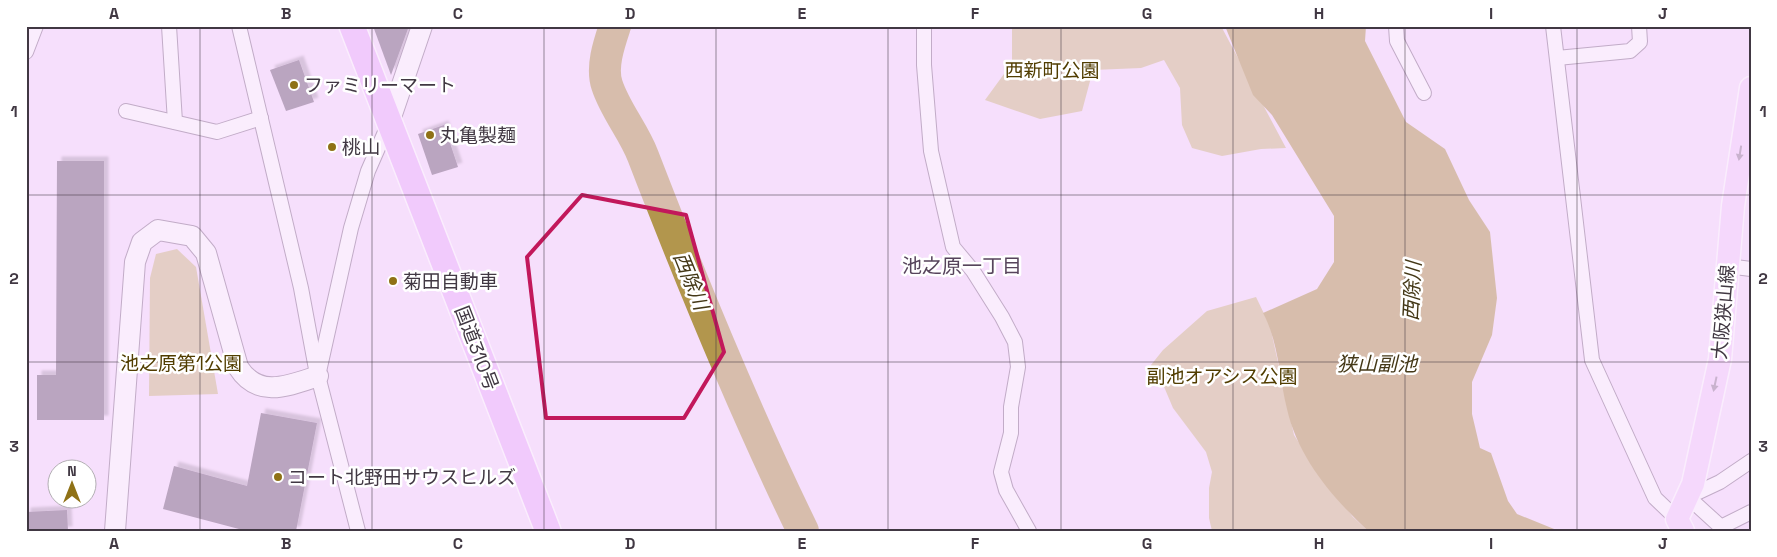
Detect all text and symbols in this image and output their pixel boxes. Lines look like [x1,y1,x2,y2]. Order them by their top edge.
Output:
text: A [109,3,119,24]
text: B [281,3,291,24]
text: C [453,3,463,24]
text: D [625,3,635,24]
text: E [798,3,807,24]
text: F [971,3,980,24]
text: G [1142,3,1152,24]
text: H [1314,3,1324,24]
text: I [1489,3,1493,24]
text: J [1658,3,1668,24]
park label: 西新町公園 [1004,58,1100,83]
place label: ファミリーマート [304,73,456,98]
marker: ファミリーマート [288,79,300,91]
text: 1 [10,101,18,122]
text: 1 [1759,101,1767,122]
place label: 丸亀製麺 [440,123,516,148]
marker: 丸亀製麺 [424,129,436,141]
place label: 桃山 [342,135,380,160]
marker: 桃山 [326,141,338,153]
one-way arrow [1735,145,1743,161]
water label: 西除川 [668,248,715,316]
district label: 池之原一丁目 [902,253,1022,279]
water label: 西除川 [1397,258,1427,322]
street label: 大阪狭山線 [1707,264,1740,360]
text: 2 [9,268,19,289]
text: 2 [1758,268,1768,289]
place label: 菊田自動車 [403,269,498,294]
marker: 菊田自動車 [387,275,399,287]
street label: 国道310号 [449,302,504,394]
park label: 池之原第1公園 [120,351,242,376]
water label: 狭山副池 [1337,351,1419,377]
park label: 副池オアシス公園 [1146,364,1298,389]
one-way arrow [1711,376,1719,391]
text: 3 [9,436,19,457]
text: 3 [1758,436,1768,457]
north arrow [48,460,98,510]
text: N [67,462,77,480]
place label: コート北野田サウスヒルズ [288,465,516,490]
marker: コート北野田サウスヒルズ [272,471,284,483]
text: A [109,533,119,554]
text: B [281,533,291,554]
text: C [453,533,463,554]
text: D [625,533,635,554]
text: E [798,533,807,554]
text: F [971,533,980,554]
text: G [1142,533,1152,554]
text: H [1314,533,1324,554]
text: I [1489,533,1493,554]
text: J [1658,533,1668,554]

